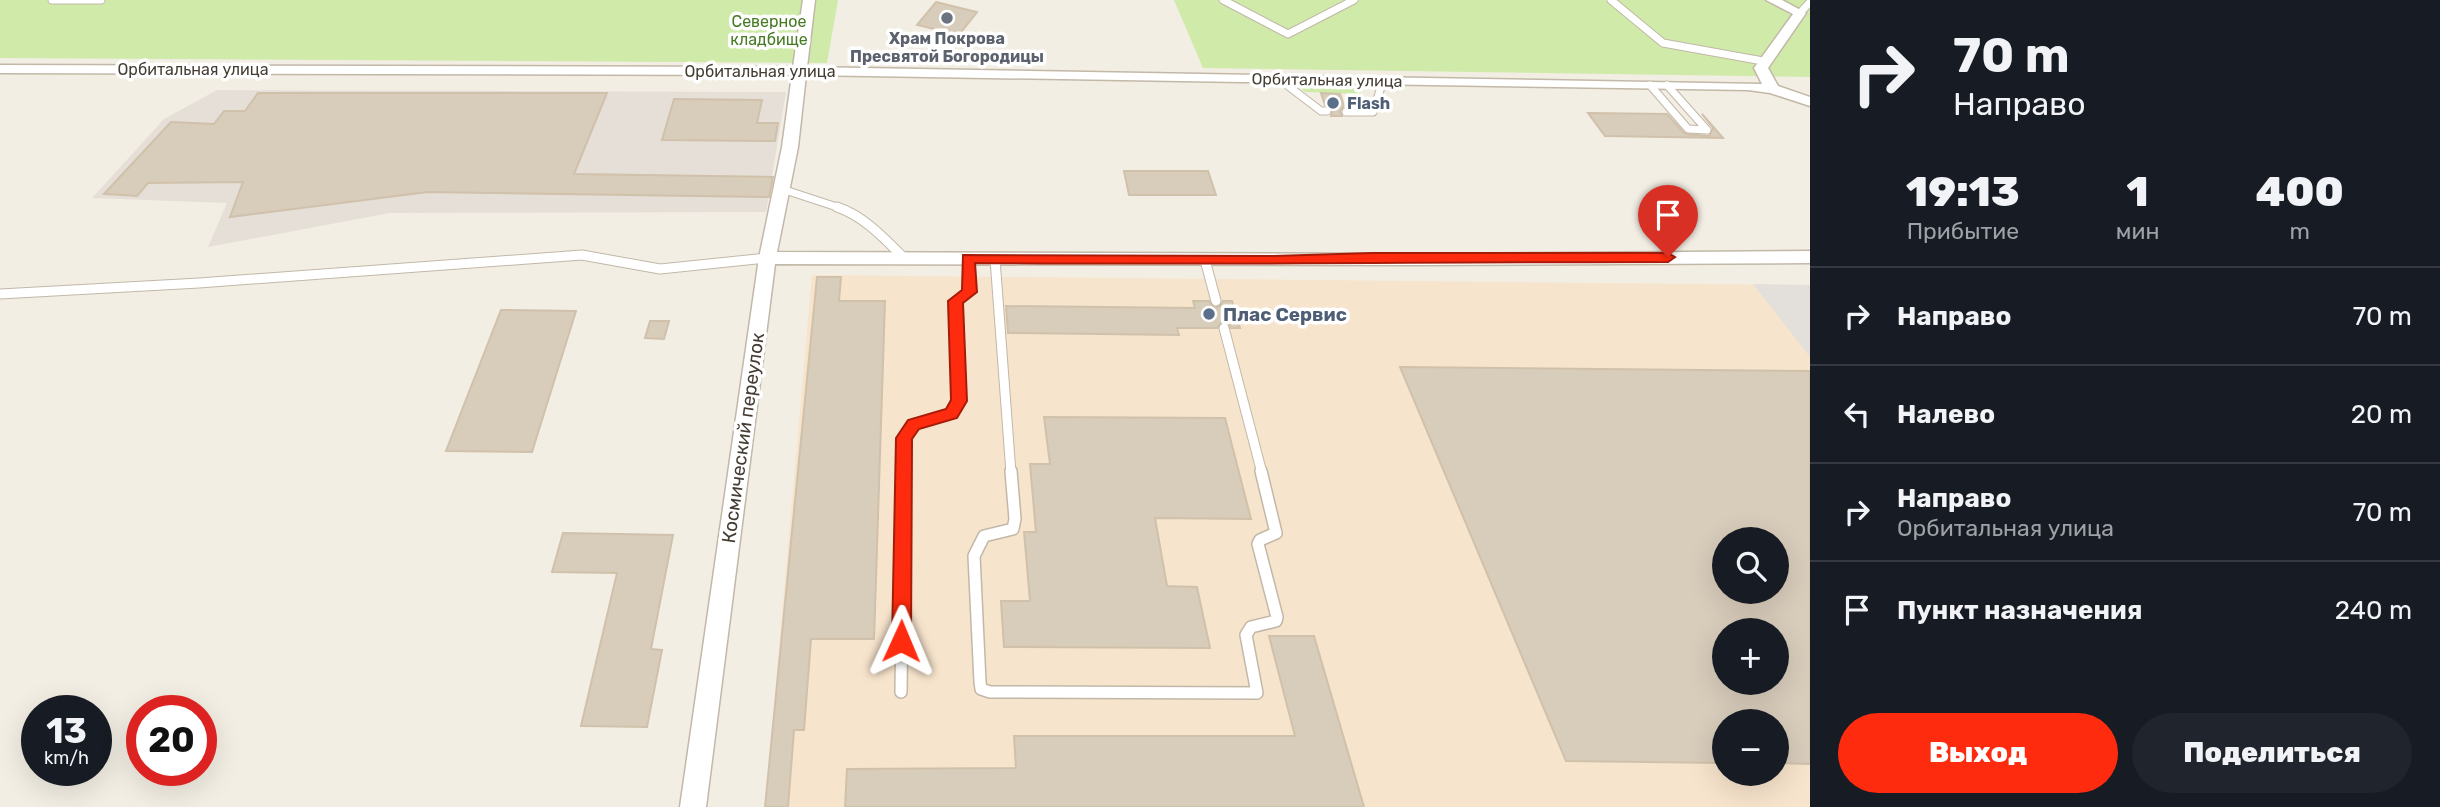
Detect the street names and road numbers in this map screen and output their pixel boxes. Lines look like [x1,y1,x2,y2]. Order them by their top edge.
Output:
street label: Орбитальная улица [118,60,268,79]
street label: Орбитальная улица [685,62,835,81]
street label: Орбитальная улица [1251,69,1403,91]
street label: Космический переулок [717,331,769,545]

